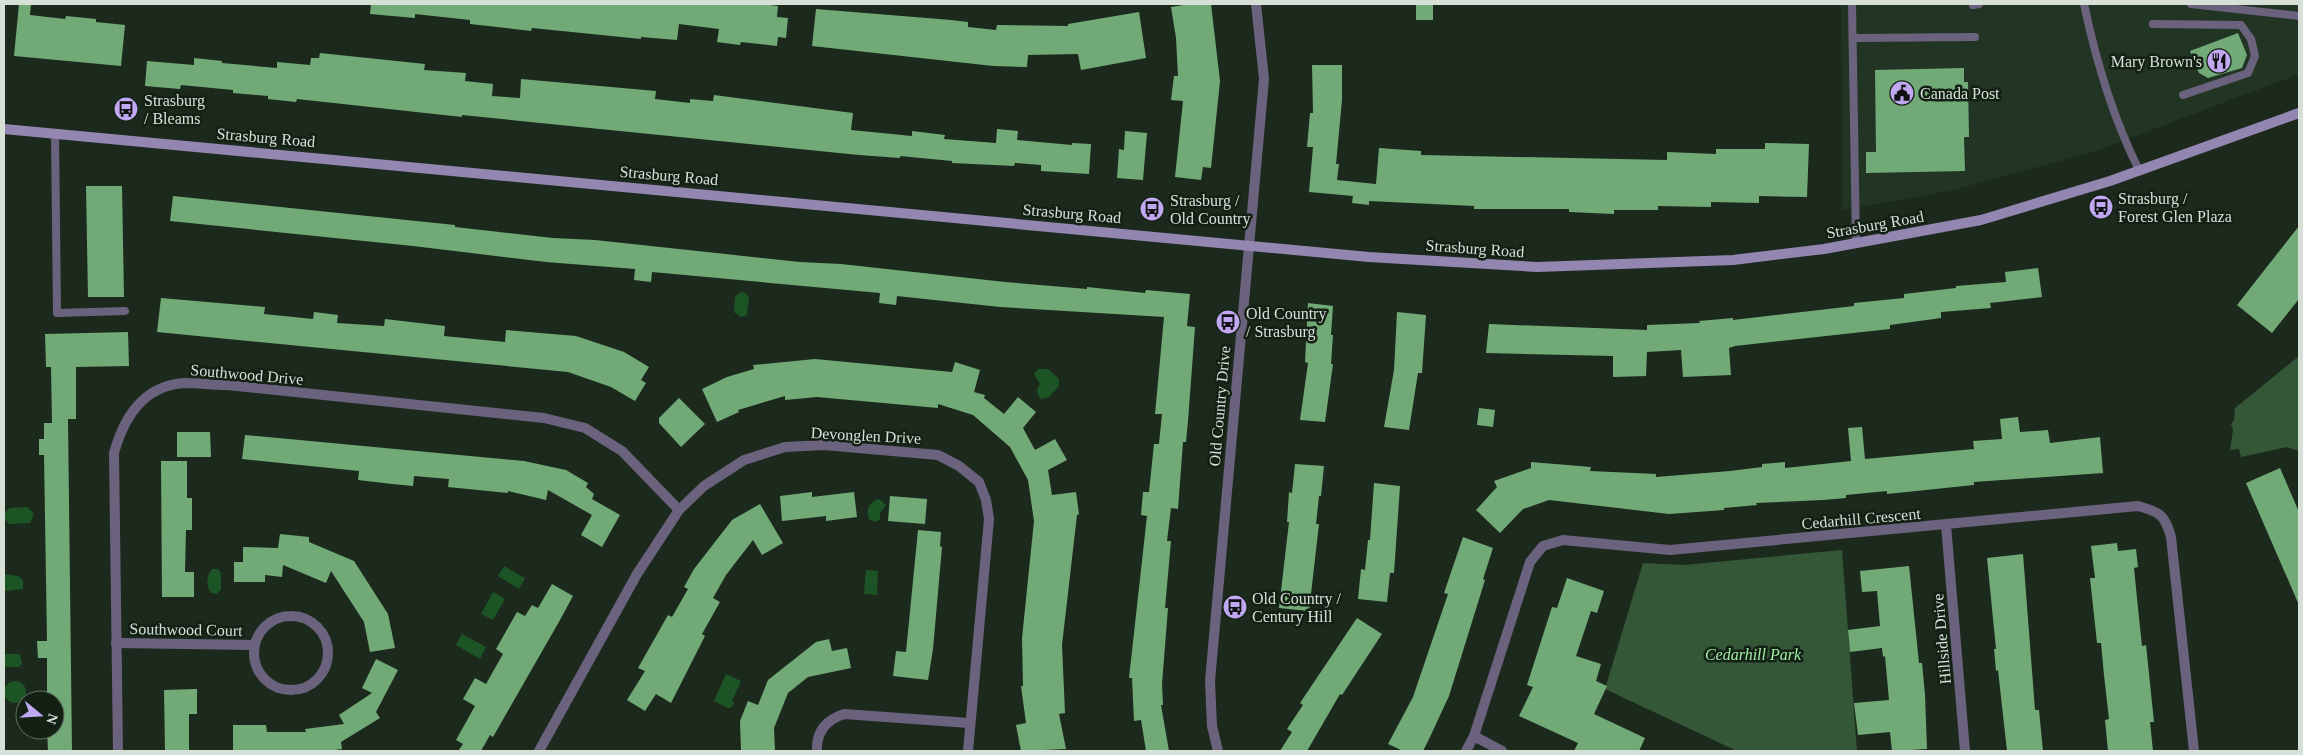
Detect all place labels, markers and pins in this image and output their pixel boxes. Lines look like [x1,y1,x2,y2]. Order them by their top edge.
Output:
restaurant icon: Mary Brown's [2206,48,2232,74]
place label: Mary Brown's [2111,53,2202,71]
public building icon: Canada Post [1889,80,1915,106]
place label: Canada Post [1920,85,2000,102]
place label: Strasburg / Bleams [144,92,205,127]
bus stop icon: Strasburg / Bleams [113,96,139,122]
place label: Strasburg / Forest Glen Plaza [2118,190,2232,225]
place label: Strasburg / Old Country [1170,192,1250,228]
bus stop icon: Strasburg / Forest Glen Plaza [2088,194,2114,220]
bus stop icon: Strasburg / Old Country [1139,196,1165,222]
place label: Old Country / Strasburg [1246,305,1326,341]
bus stop icon: Old Country / Strasburg [1215,309,1241,335]
place label: Old Country / Century Hill [1252,590,1341,626]
bus stop icon: Old Country / Century Hill [1222,594,1248,620]

